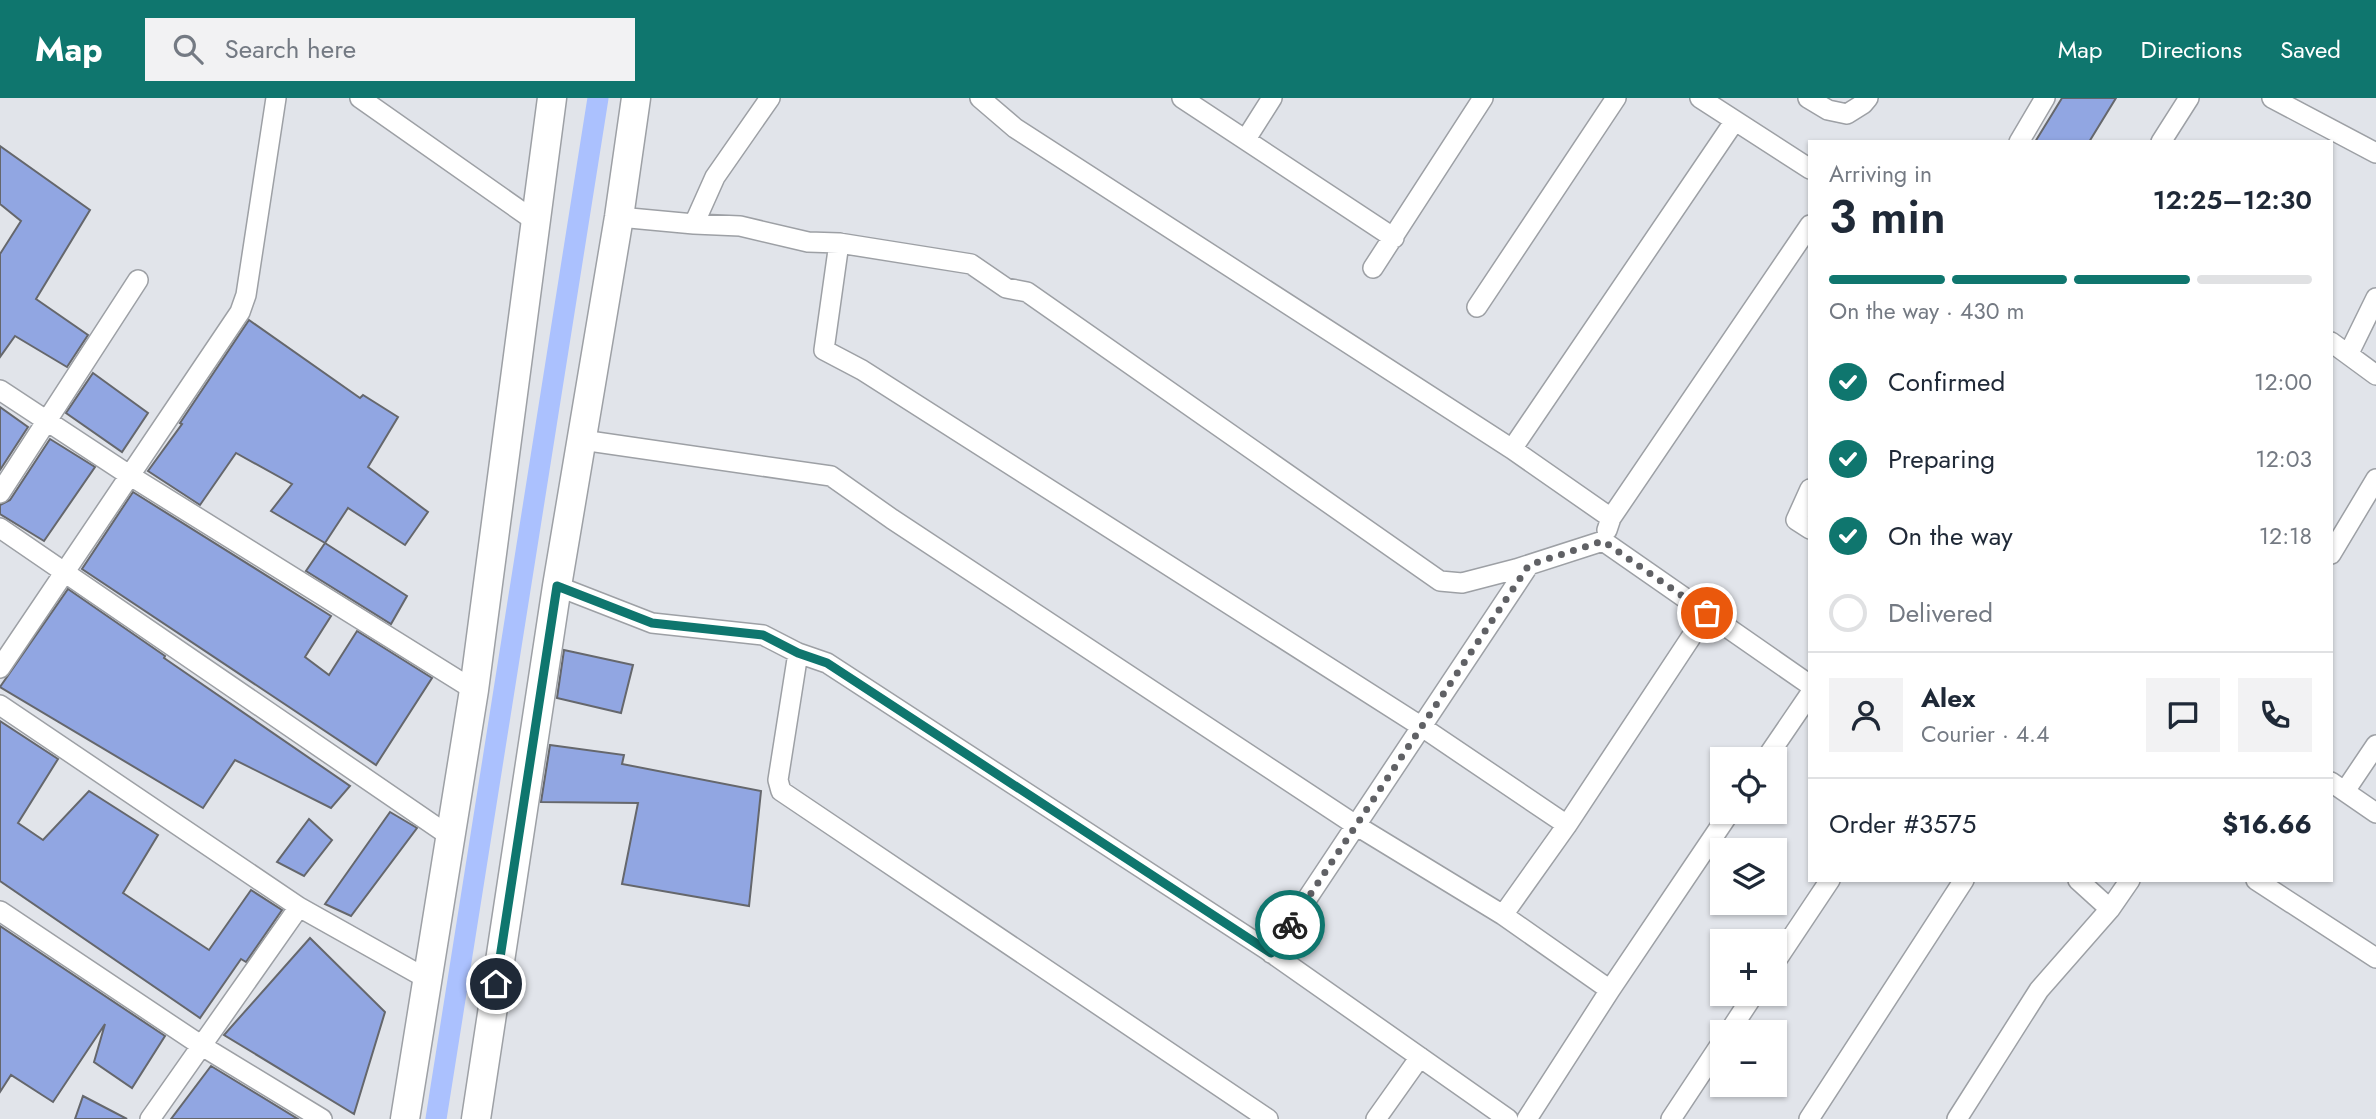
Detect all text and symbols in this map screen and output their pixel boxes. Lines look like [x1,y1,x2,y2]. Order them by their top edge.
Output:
search box [145,18,635,81]
text: Map [35,26,103,73]
icon: search [169,30,207,68]
text: Search here [225,30,356,68]
text: Map [2058,32,2103,67]
text: Directions [2141,32,2242,67]
text: Saved [2280,32,2341,67]
text: Arriving in [1829,157,1932,191]
text: 12:25–12:30 [2153,181,2312,219]
text: 3 min [1829,184,1946,250]
text: On the way · 430 m [1829,294,2025,328]
icon: check [1829,363,1867,401]
text: Confirmed [1888,363,2005,401]
text: 12:00 [2254,365,2312,399]
icon: check [1829,440,1867,478]
text: Preparing [1888,440,1995,478]
text: 12:03 [2255,442,2312,476]
icon: check [1829,517,1867,555]
text: On the way [1888,517,2013,555]
text: 12:18 [2259,519,2312,553]
pin [1677,583,1737,643]
icon: bag [1688,594,1726,632]
text: Delivered [1888,594,1993,632]
button: person [1829,678,1903,752]
button: chat [2146,678,2220,752]
button: phone [2238,678,2312,752]
text: Alex [1921,679,1975,717]
text: Courier · 4.4 [1921,717,2049,751]
map controls [1710,747,1787,1097]
button: locate [1710,747,1787,824]
text: Order #3575 [1829,805,1976,843]
text: $16.66 [2222,805,2312,843]
button: layers [1710,838,1787,915]
courier [1255,890,1325,960]
icon: bike [1271,906,1309,944]
button: + [1710,929,1787,1006]
pin [466,954,526,1014]
icon: home [477,965,515,1003]
button: − [1710,1020,1787,1097]

